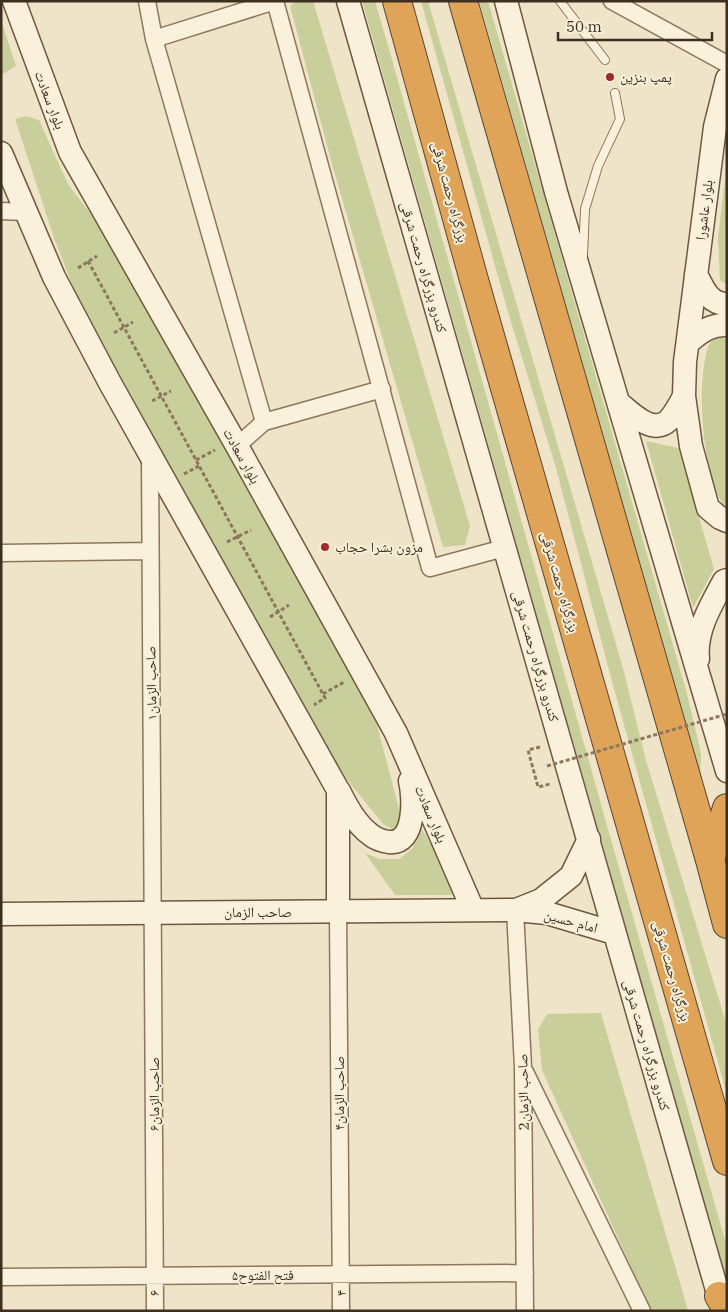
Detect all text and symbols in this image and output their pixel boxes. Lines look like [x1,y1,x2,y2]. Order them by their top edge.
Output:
scale bar [558,10,712,42]
text: 50 m [566,17,602,36]
street label: بلوار سعادت [31,68,69,132]
place label: پمپ بنزین [620,68,672,86]
marker: پمپ بنزین [604,71,616,83]
street label: بزرگراه رحمت شرقی [428,140,472,245]
street label: بلوار عاشورا [691,179,717,241]
street label: کندرو بزرگراه رحمت شرقی [397,199,451,335]
street label: بلوار سعادت [219,425,265,487]
street label: بزرگراه رحمت شرقی [537,530,583,635]
place label: مزون بشرا حجاب [335,538,423,556]
marker: مزون بشرا حجاب [319,541,331,553]
street label: کندرو بزرگراه رحمت شرقی [509,588,563,724]
street label: صاحب الزمان۱ [141,646,161,720]
street label: بلوار سعادت [411,782,451,846]
street label: صاحب الزمان [224,903,292,921]
street label: امام حسین [542,905,600,938]
street label: بزرگراه رحمت شرقی [649,919,695,1024]
street label: کندرو بزرگراه رحمت شرقی [620,977,674,1113]
street label: 2صاحب الزمان [513,1054,533,1130]
street label: صاحب الزمان۴ [330,1056,348,1130]
street label: صاحب الزمان۶ [145,1057,163,1131]
street label: فتح الفتوح۵ [232,1266,294,1285]
street label: ۶ [145,1290,163,1296]
street label: ۴ [332,1290,350,1296]

